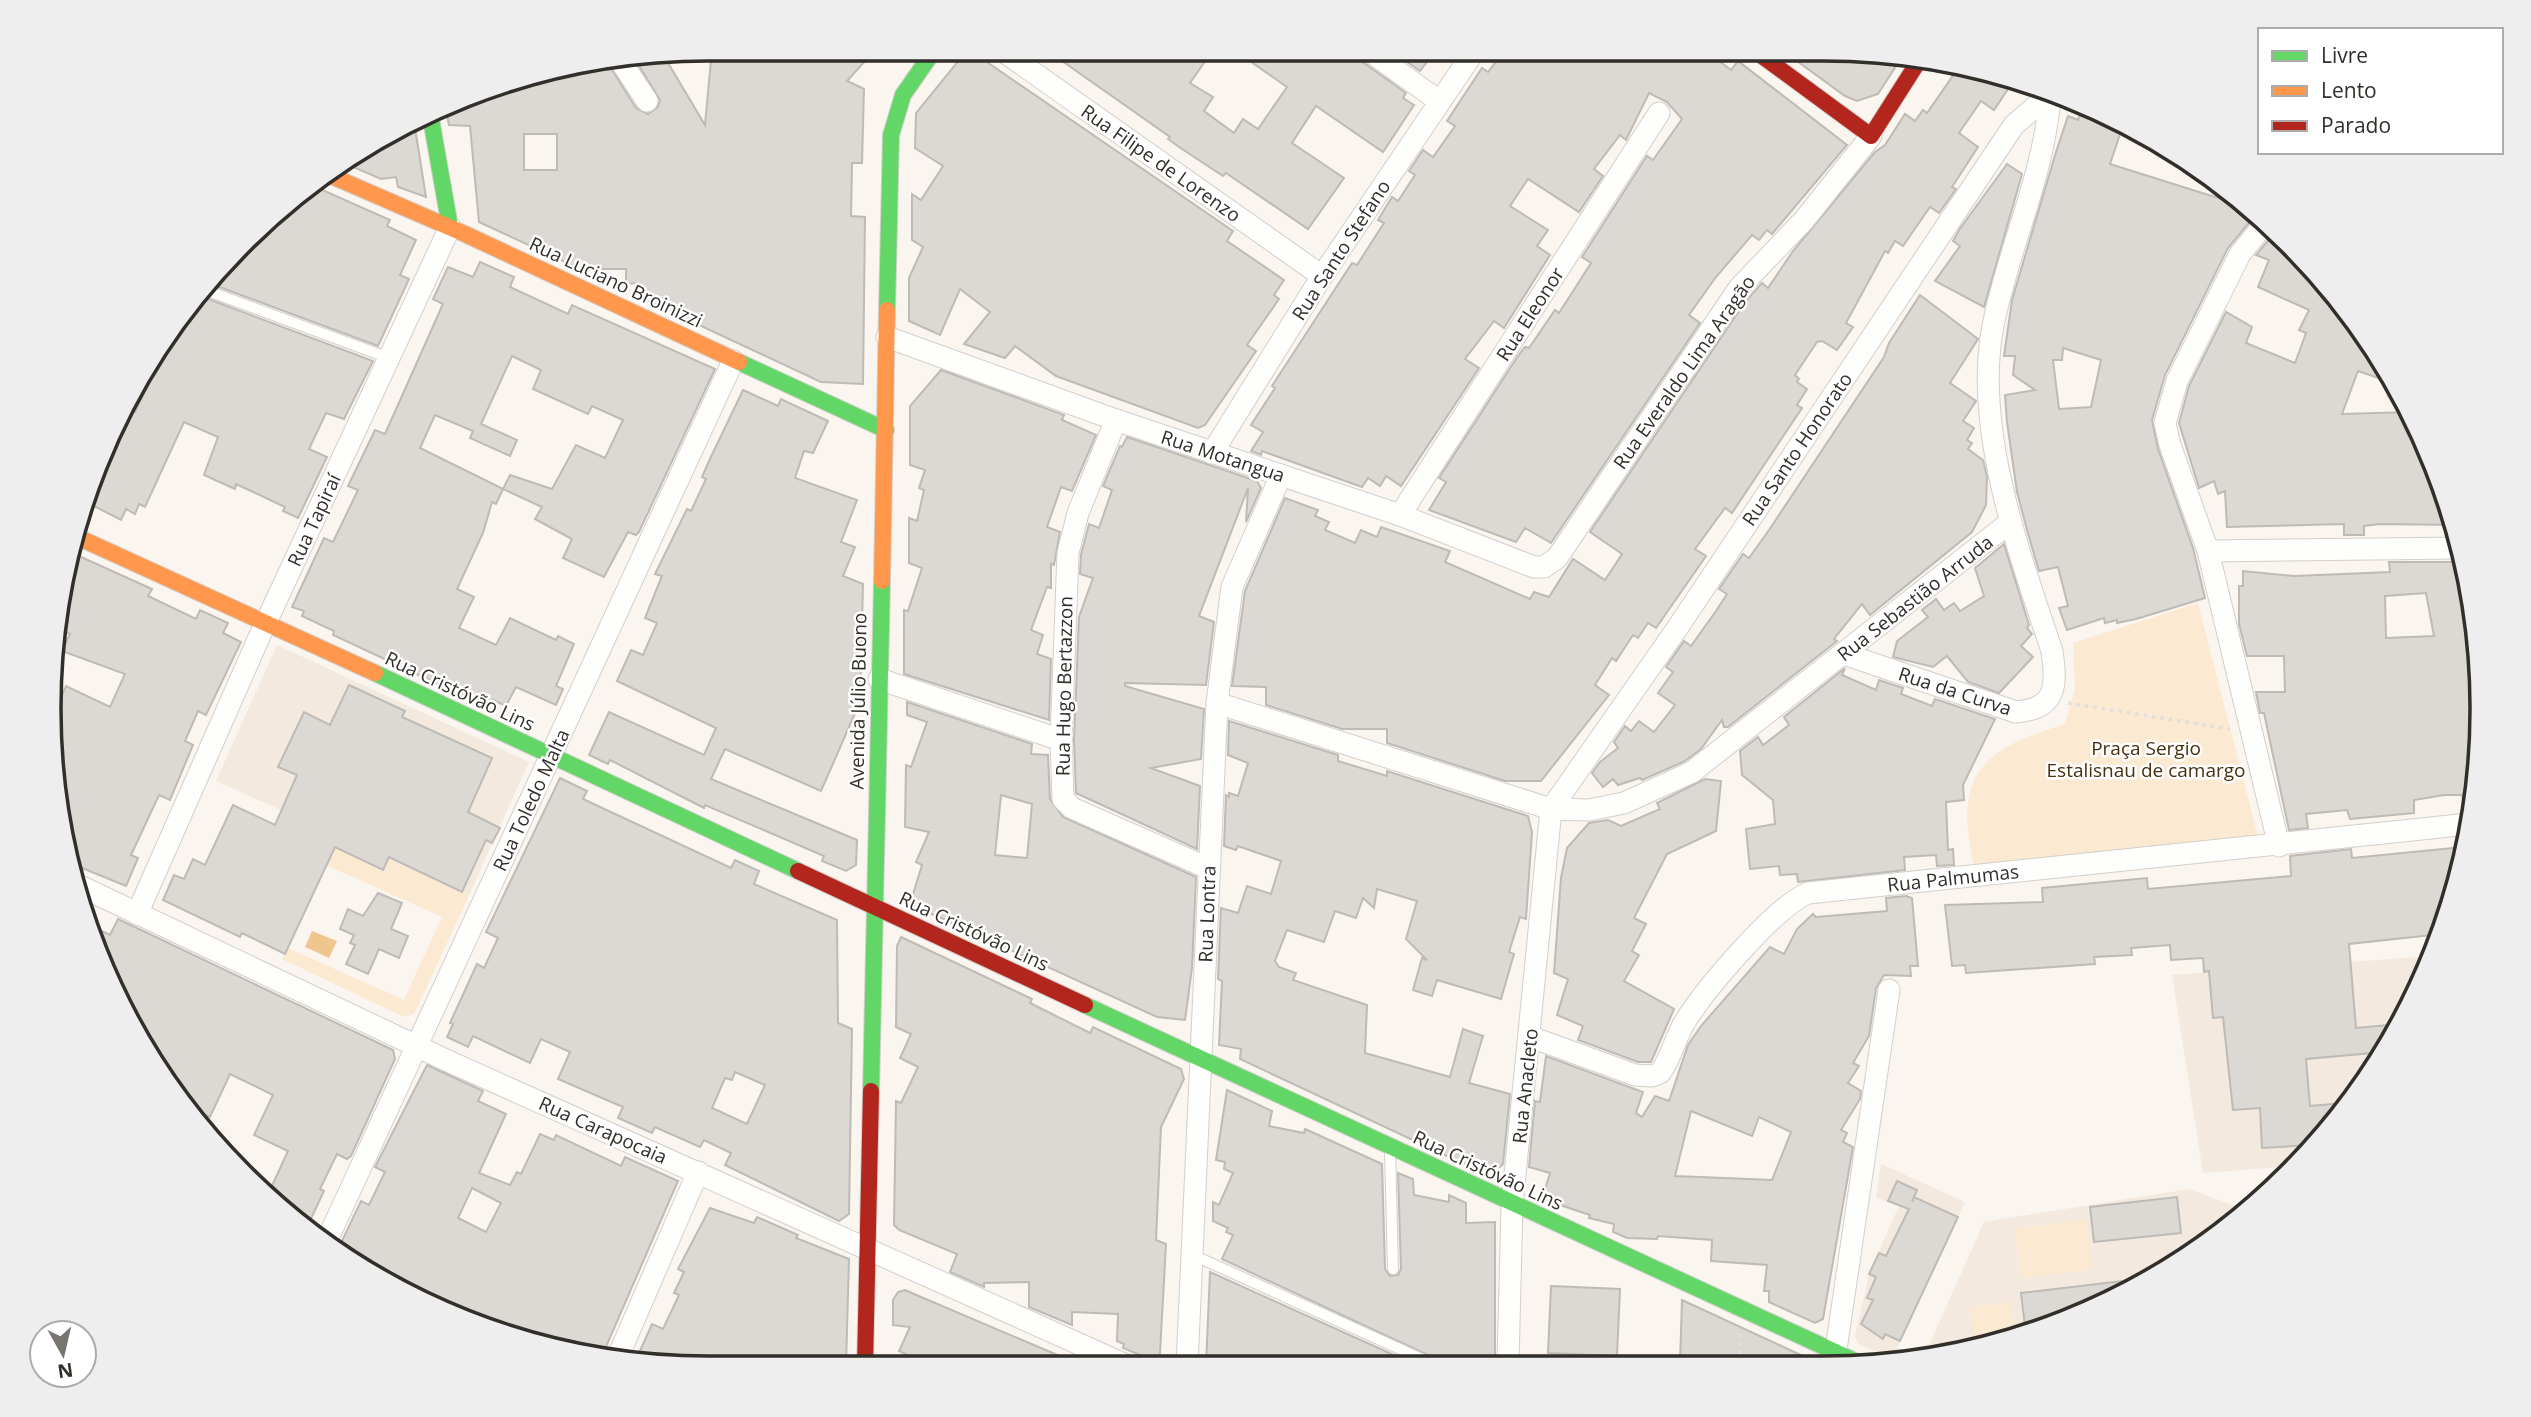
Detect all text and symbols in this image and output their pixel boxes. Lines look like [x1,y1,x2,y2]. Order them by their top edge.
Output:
legend [2258,28,2503,154]
text: Livre [2321,41,2368,69]
text: Lento [2321,76,2377,104]
street label: Rua Filipe de Lorenzo [1076,98,1246,228]
text: Parado [2321,111,2391,139]
street label: Rua Santo Stefano [1286,175,1396,325]
street label: Rua Luciano Broinizzi [525,230,707,334]
street label: Rua Eleonor [1490,262,1570,366]
street label: Rua Everaldo Lima Aragão [1607,270,1761,474]
street label: Rua Santo Honorato [1736,367,1858,531]
street label: Rua Motangua [1158,424,1288,488]
street label: Rua Tapiraí [281,468,347,571]
street label: Rua Sebastião Arruda [1832,529,1998,667]
street label: Rua Hugo Bertazzon [1049,596,1079,776]
street label: Avenida Júlio Buono [843,612,873,790]
street label: Rua Cristóvão Lins [381,645,539,737]
street label: Rua da Curva [1895,660,2015,722]
street label: Rua Toledo Malta [487,725,575,875]
park label: Praça Sergio Estalisnau de camargo [2047,735,2245,783]
street label: Rua Palmumas [1886,858,2020,898]
street label: Rua Lontra [1192,865,1222,963]
street label: Rua Cristóvão Lins [895,885,1053,977]
street label: Rua Anacleto [1506,1027,1544,1145]
street label: Rua Carapocaia [535,1090,671,1170]
street label: Rua Cristóvão Lins [1409,1124,1567,1216]
north arrow [28,1319,98,1389]
text: N [56,1357,75,1385]

